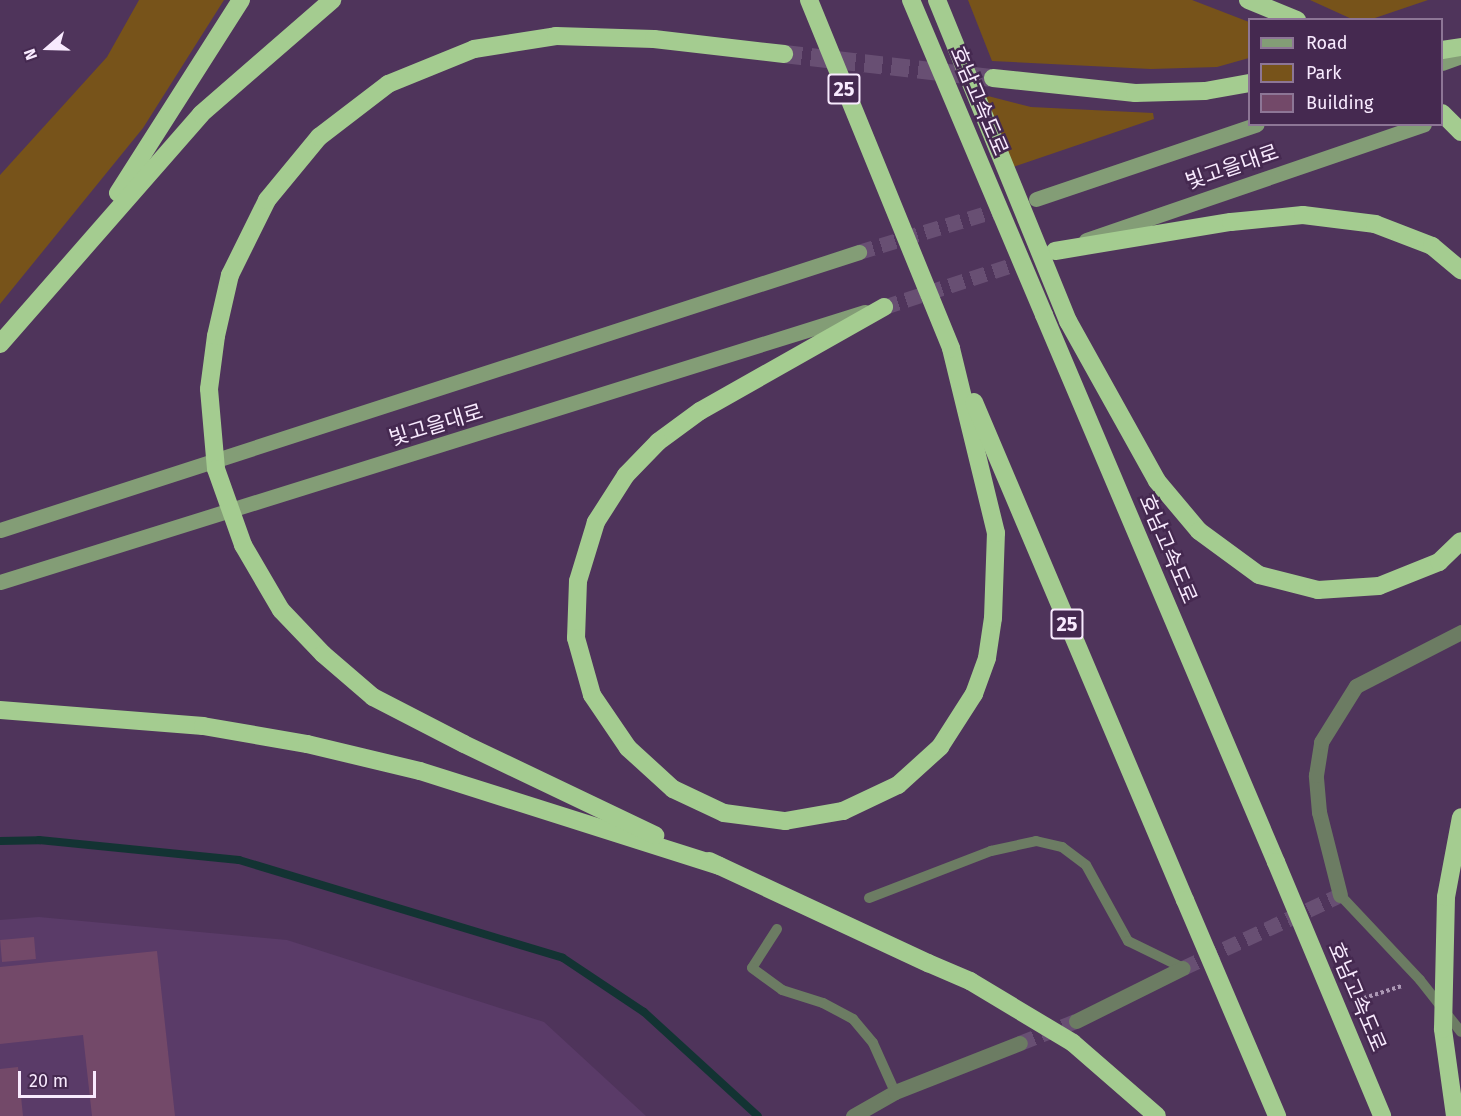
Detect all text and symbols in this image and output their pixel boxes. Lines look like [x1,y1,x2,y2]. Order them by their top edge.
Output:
north arrow [18,18,78,78]
legend [1248,18,1443,126]
text: Road [1306,32,1348,54]
street label: 호남고속도로 [945,43,1013,159]
text: N [20,46,41,63]
text: Park [1306,62,1341,84]
road number: 25 [826,72,862,106]
text: Building [1306,92,1373,114]
street label: 빛고을대로 [1182,139,1282,195]
street label: 빛고을대로 [386,399,486,451]
street label: 호남고속도로 [1134,491,1202,607]
road number: 25 [1049,607,1085,641]
street label: 호남고속도로 [1323,939,1391,1055]
scale bar [21,1059,99,1097]
text: 20 m [29,1070,68,1092]

